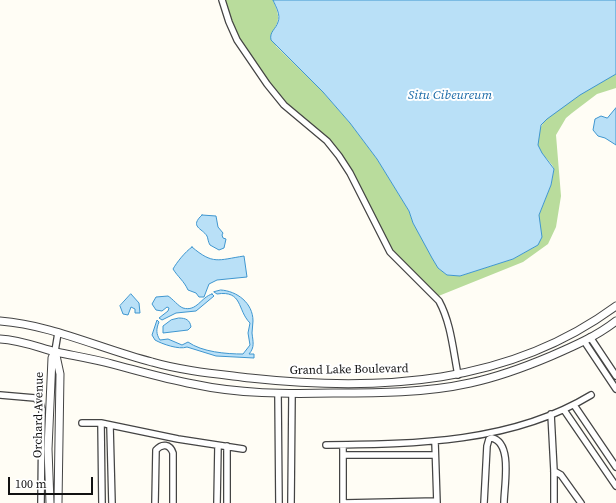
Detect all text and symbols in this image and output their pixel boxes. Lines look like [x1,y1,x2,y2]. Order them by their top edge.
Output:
water label: Situ Cibeureum [408,88,492,104]
street label: Grand Lake Boulevard [289,362,409,378]
street label: Orchard Avenue [31,372,47,458]
scale bar [10,469,95,495]
text: 100 m [15,476,47,492]

